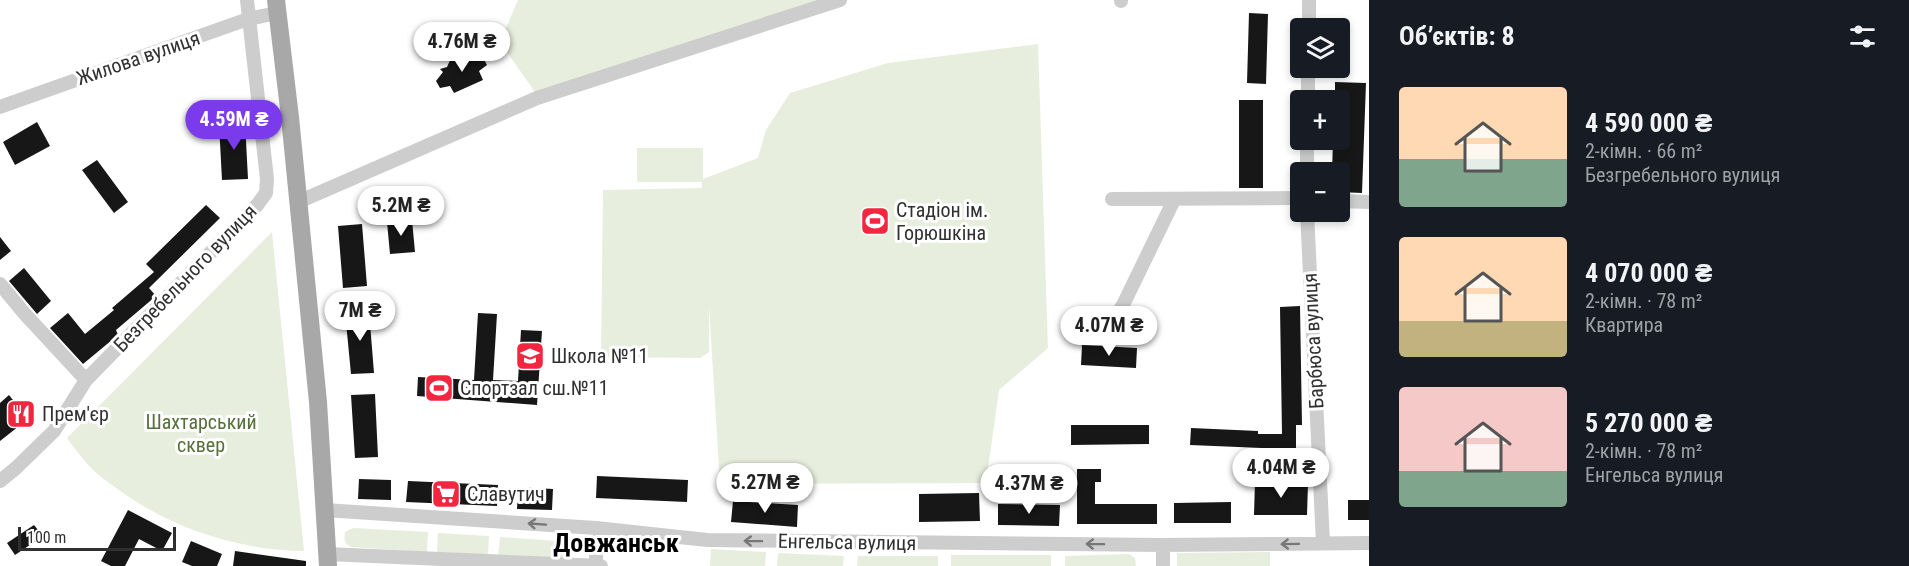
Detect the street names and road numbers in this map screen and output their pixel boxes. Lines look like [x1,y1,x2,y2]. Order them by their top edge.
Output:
street label: Жилова вулиця [73,26,203,90]
street label: Безгребельного вулиця [108,199,262,357]
street label: Барбюса вулиця [1297,272,1329,410]
street label: Енгельса вулиця [778,529,916,555]

